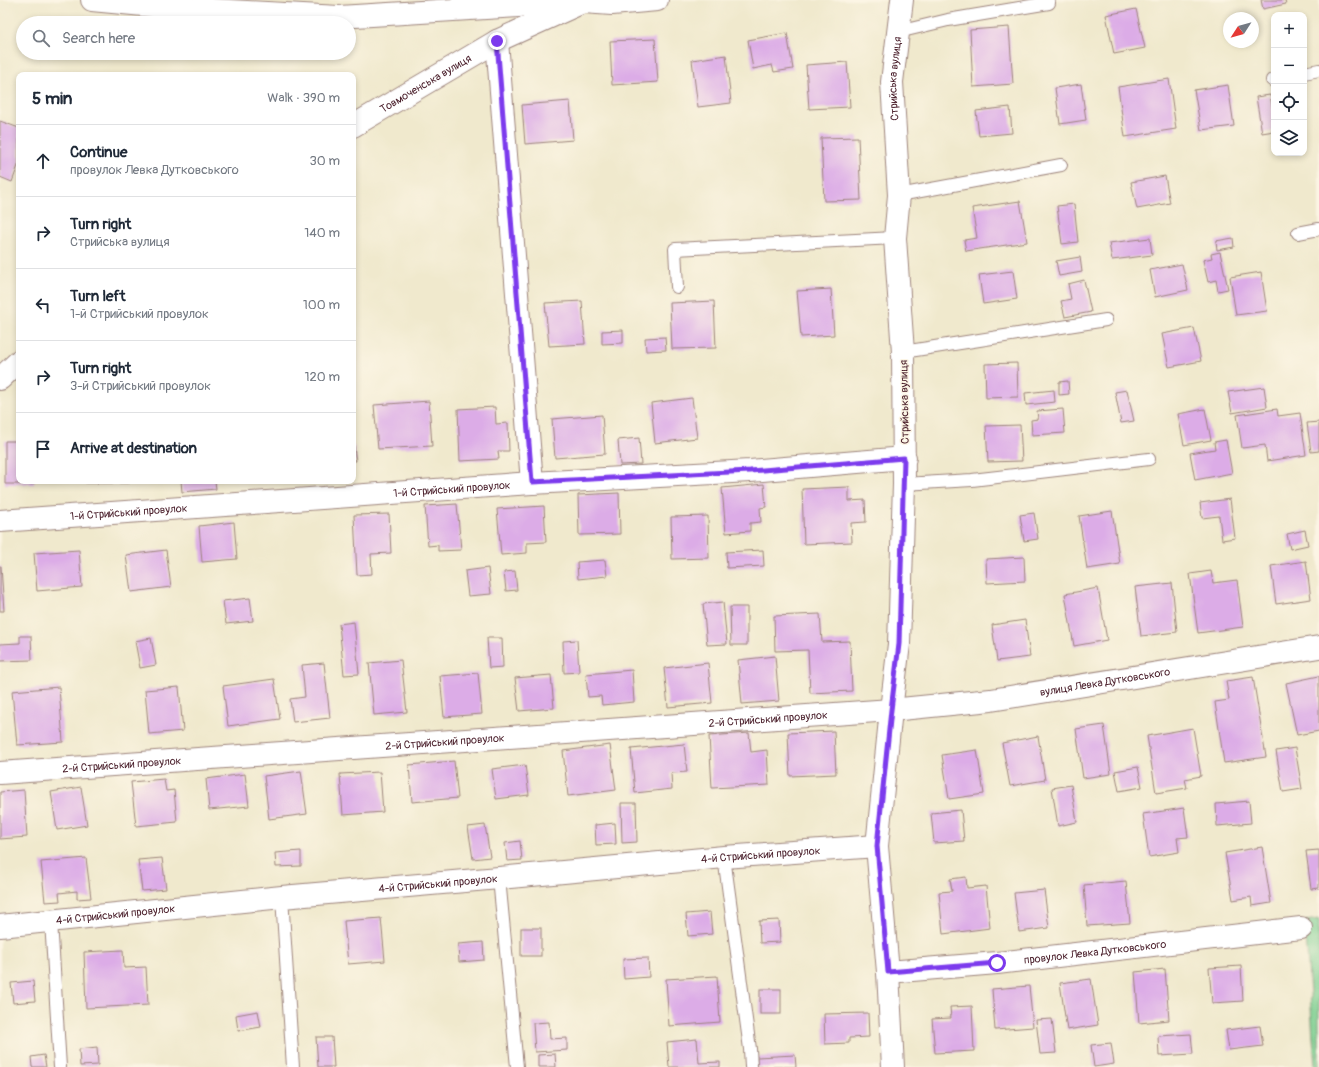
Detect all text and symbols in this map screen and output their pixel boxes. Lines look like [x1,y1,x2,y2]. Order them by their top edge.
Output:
north arrow [1223,12,1259,48]
map controls [1271,12,1307,156]
button: + [1271,12,1307,48]
search box [16,16,356,60]
icon: search [30,27,52,49]
text: Search here [62,29,135,48]
route end [488,32,506,50]
street label: Стрийська вулиця [886,36,904,121]
button: − [1271,48,1307,84]
street label: Товмоченська вулиця [378,52,474,116]
button: locate [1271,84,1307,120]
text: 5 min [32,88,72,109]
text: Walk · 390 m [267,90,340,106]
button: layers [1271,120,1307,156]
text: Continue [70,143,128,162]
icon: ahead [32,150,54,172]
text: 30 m [310,153,340,169]
text: провулок Левка Дутковського [70,162,239,178]
text: Turn right [70,215,131,234]
icon: right [32,222,54,244]
text: 140 m [304,225,340,241]
text: Стрийська вулиця [70,234,170,250]
text: Turn left [70,287,126,306]
icon: left [32,294,54,316]
text: 100 m [303,297,340,313]
text: 1-й Стрийський провулок [70,306,209,322]
text: Turn right [70,359,131,378]
street label: Стрийська вулиця [897,360,912,444]
icon: right [32,366,54,388]
text: 120 m [304,369,340,385]
text: 3-й Стрийський провулок [70,378,211,394]
icon: arrive [32,438,54,460]
text: Arrive at destination [70,439,197,458]
street label: 1-й Стрийський провулок [393,479,511,500]
street label: 1-й Стрийський провулок [70,502,188,523]
street label: вулиця Левка Дутковського [1039,665,1171,699]
street label: 2-й Стрийський провулок [708,708,828,730]
street label: 2-й Стрийський провулок [385,731,505,753]
street label: 2-й Стрийський провулок [62,754,182,776]
street label: 4-й Стрийський провулок [700,844,821,866]
street label: 4-й Стрийський провулок [378,872,498,896]
street label: 4-й Стрийський провулок [55,902,176,927]
street label: провулок Левка Дутковського [1023,938,1167,967]
route start [988,954,1006,972]

